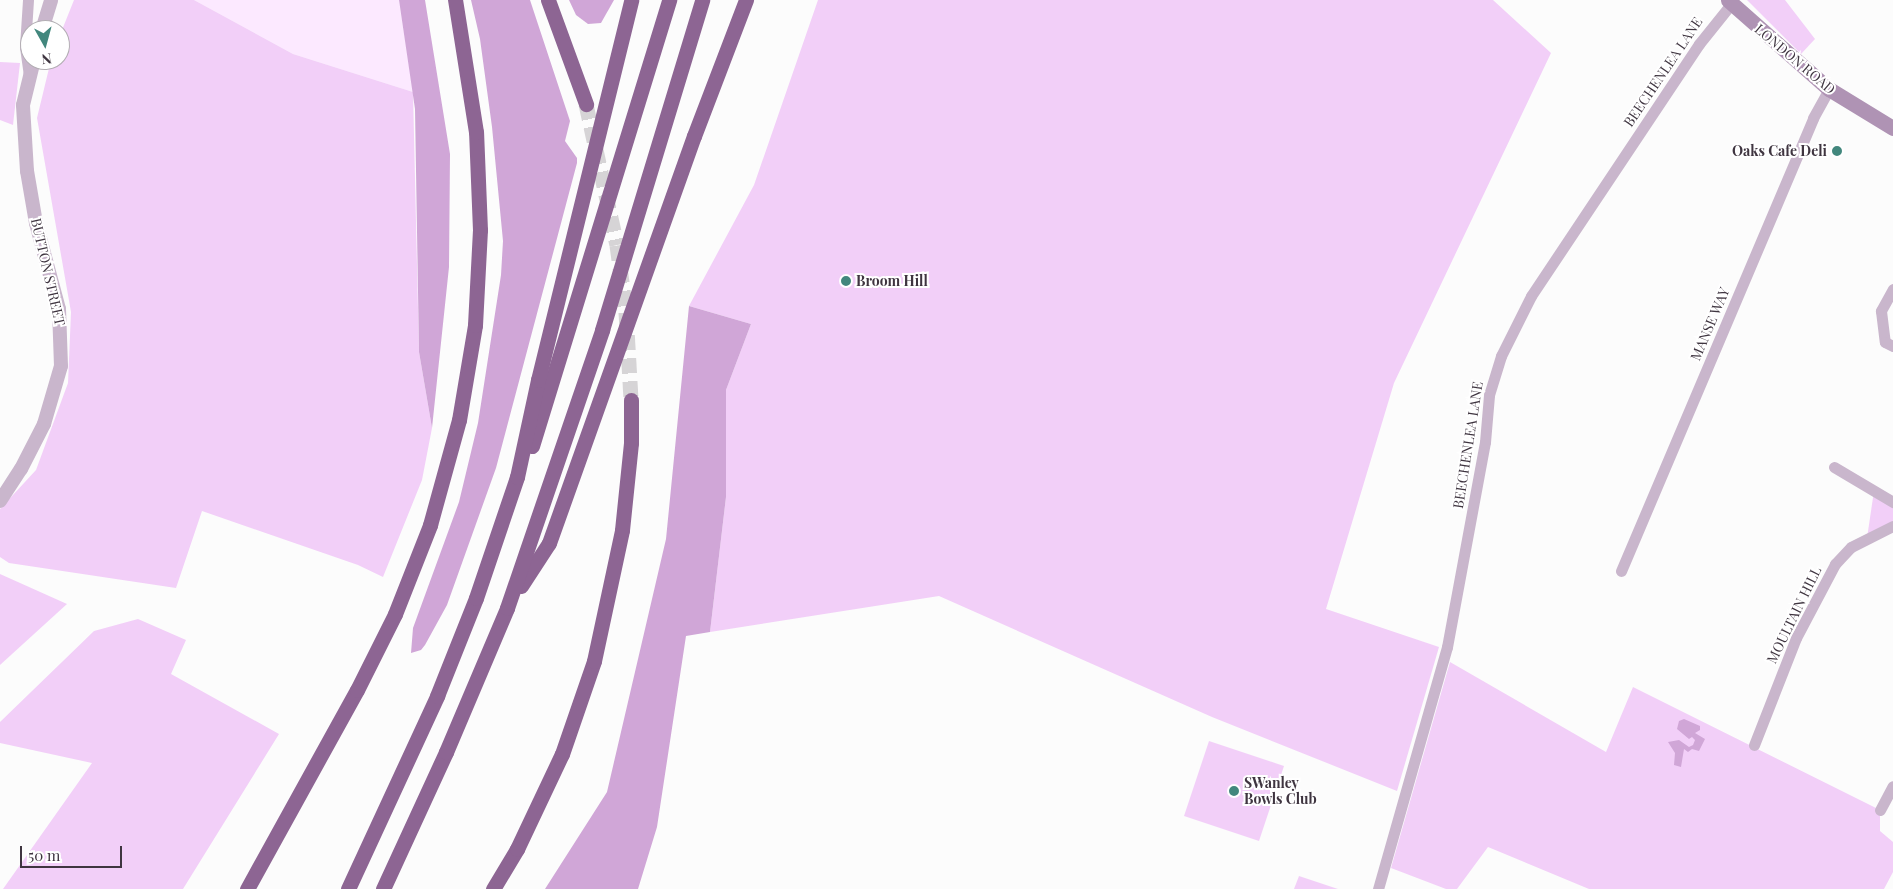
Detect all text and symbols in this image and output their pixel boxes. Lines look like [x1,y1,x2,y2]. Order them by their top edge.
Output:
street label: BEECHENLEA LANE [1620,14,1706,130]
north arrow [20,20,70,70]
street label: LONDON ROAD [1751,20,1839,98]
text: N [41,49,53,69]
place label: Oaks Cafe Deli [1732,143,1827,159]
marker: Oaks Cafe Deli [1831,145,1843,157]
street label: BUTTON STREET [27,216,69,328]
place label: Broom Hill [856,273,928,289]
marker: Broom Hill [840,275,852,287]
street label: MANSE WAY [1687,285,1733,363]
street label: BEECHENLEA LANE [1450,380,1486,510]
street label: MOULTAIN HILL [1763,564,1825,666]
place label: SWanley Bowls Club [1244,775,1317,808]
marker: SWanley Bowls Club [1228,785,1240,797]
scale bar [22,836,125,868]
text: 50 m [28,845,60,865]

